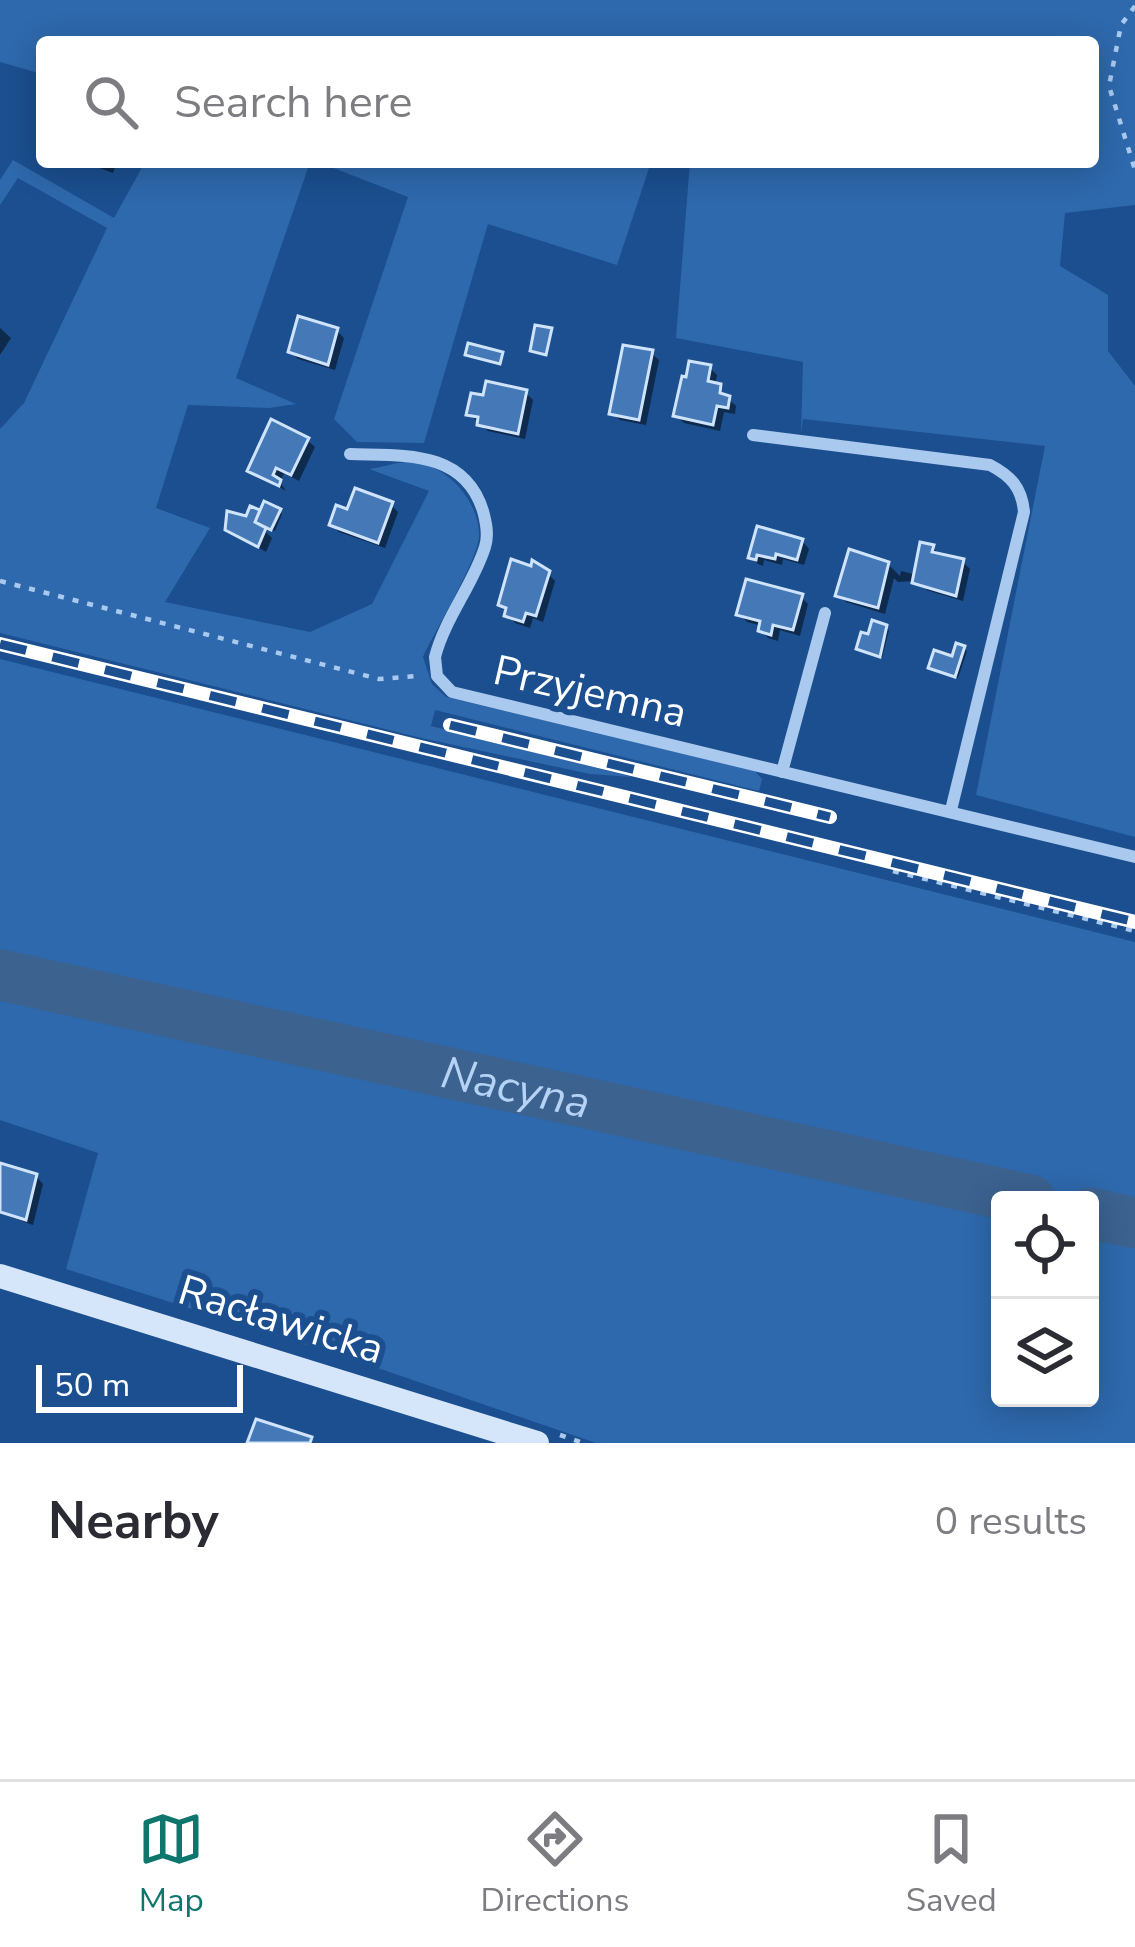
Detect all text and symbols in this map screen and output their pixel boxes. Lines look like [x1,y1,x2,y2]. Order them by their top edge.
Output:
search box [36,36,1099,168]
icon: search [78,69,144,135]
text: Search here [174,72,413,133]
street label: Przyjemna [488,642,692,742]
water label: Nacyna [436,1042,596,1134]
map controls [991,1191,1099,1407]
button: locate [991,1191,1099,1299]
street label: Racławicka [171,1262,391,1378]
button: layers [991,1299,1099,1407]
scale bar [36,1359,243,1412]
text: 50 m [54,1363,130,1408]
text: Nearby [48,1486,219,1556]
text: 0 results [935,1495,1087,1548]
tab: Map [138,1806,204,1923]
tab: Directions [481,1806,629,1923]
tab: Saved [906,1806,997,1923]

